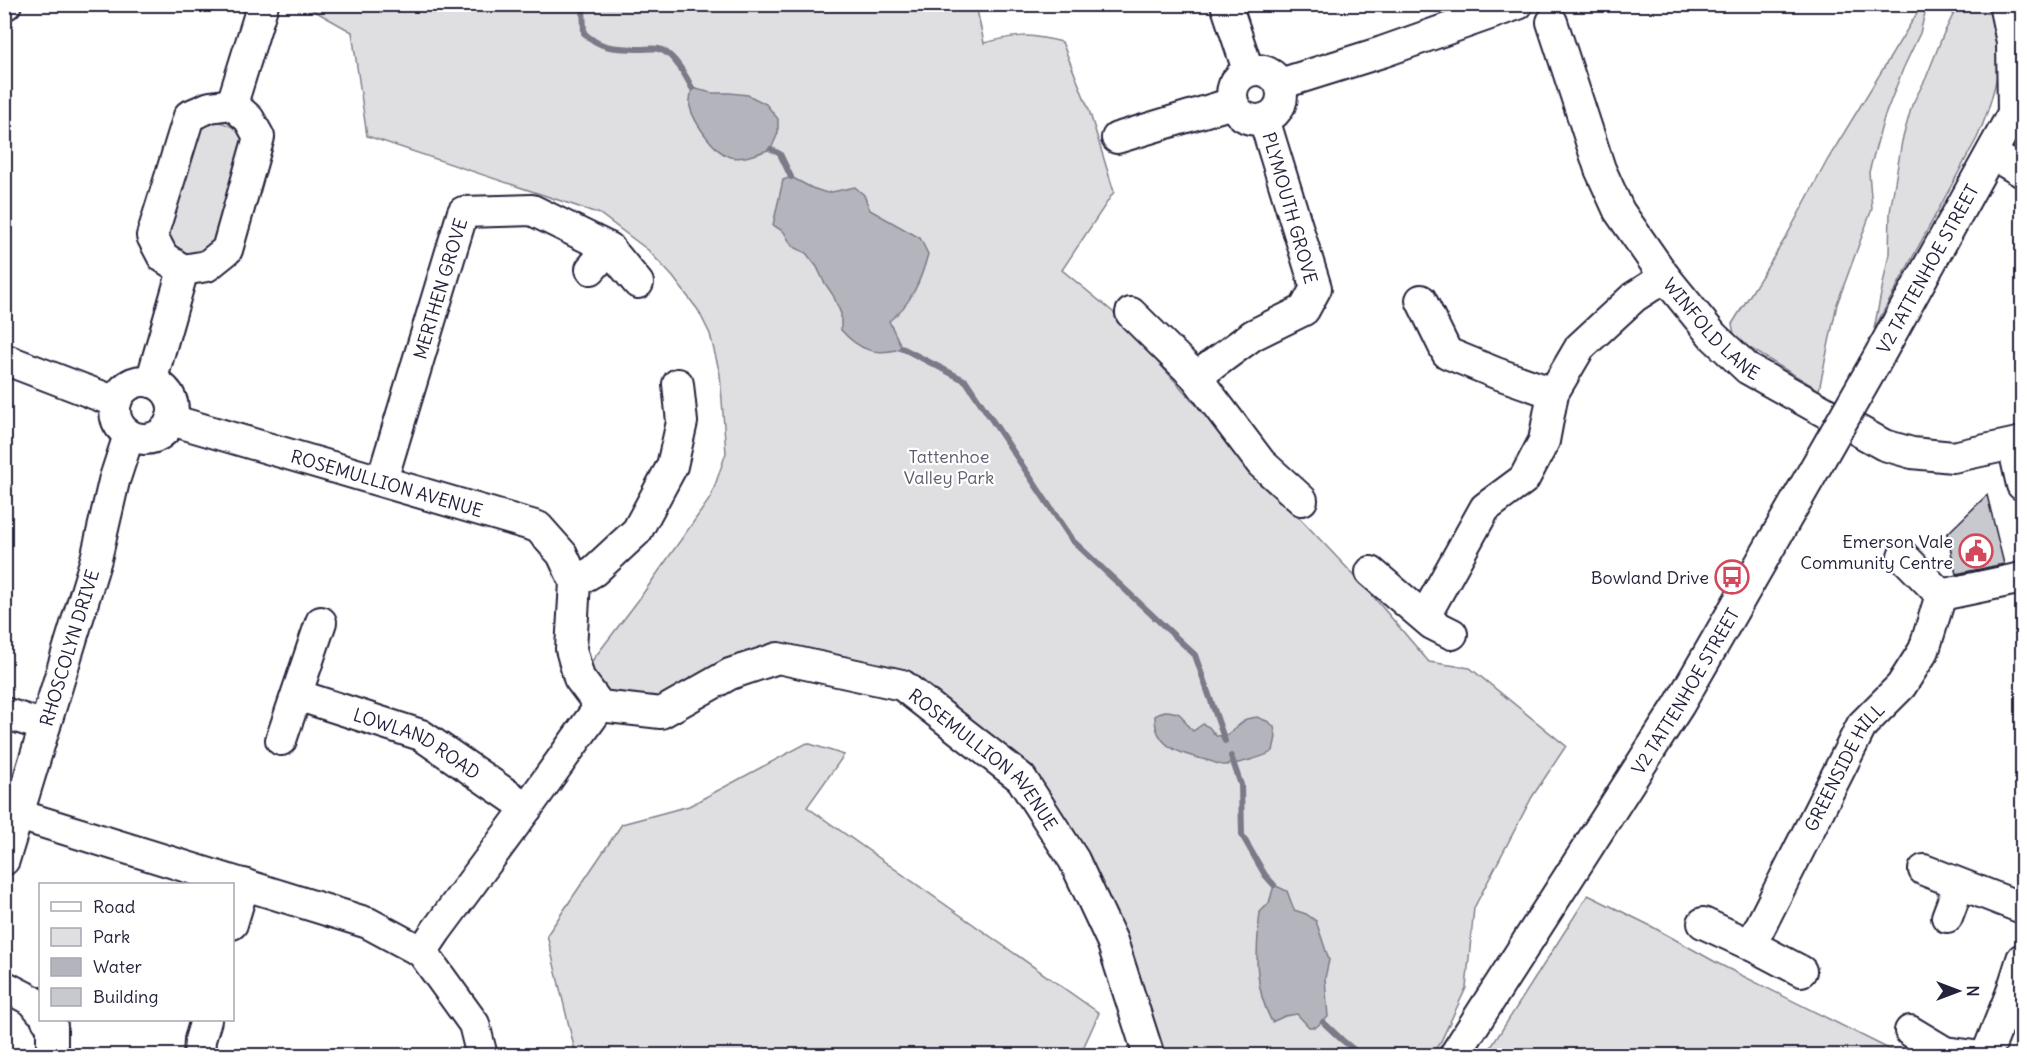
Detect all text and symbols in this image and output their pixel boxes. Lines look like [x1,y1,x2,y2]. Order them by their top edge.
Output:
street label: PLYMOUTH GROVE [1257,130,1323,286]
street label: V2 TATTENHOE STREET [1871,180,1983,357]
street label: MERTHEN GROVE [408,215,472,362]
street label: WINFOLD LANE [1658,273,1764,385]
street label: ROSEMULLION AVENUE [288,444,486,522]
park label: Tattenhoe Valley Park [904,445,994,489]
place label: Emerson Vale Community Centre [1800,530,1953,574]
public building icon: Emerson Vale Community Centre [1958,533,1994,569]
bus stop icon: Bowland Drive [1714,559,1750,595]
place label: Bowland Drive [1591,566,1709,589]
street label: RHOSCOLYN DRIVE [34,567,104,729]
street label: V2 TATTENHOE STREET [1626,604,1744,778]
street label: ROSEMULLION AVENUE [904,683,1063,834]
street label: GREENSIDE HILL [1799,698,1889,835]
street label: LOWLAND ROAD [351,703,485,784]
legend [39,883,234,1021]
text: Road [93,895,136,918]
text: Park [93,925,130,948]
text: Water [93,955,143,978]
north arrow [1928,961,1988,1021]
text: Building [93,985,158,1008]
text: N [1963,985,1983,997]

